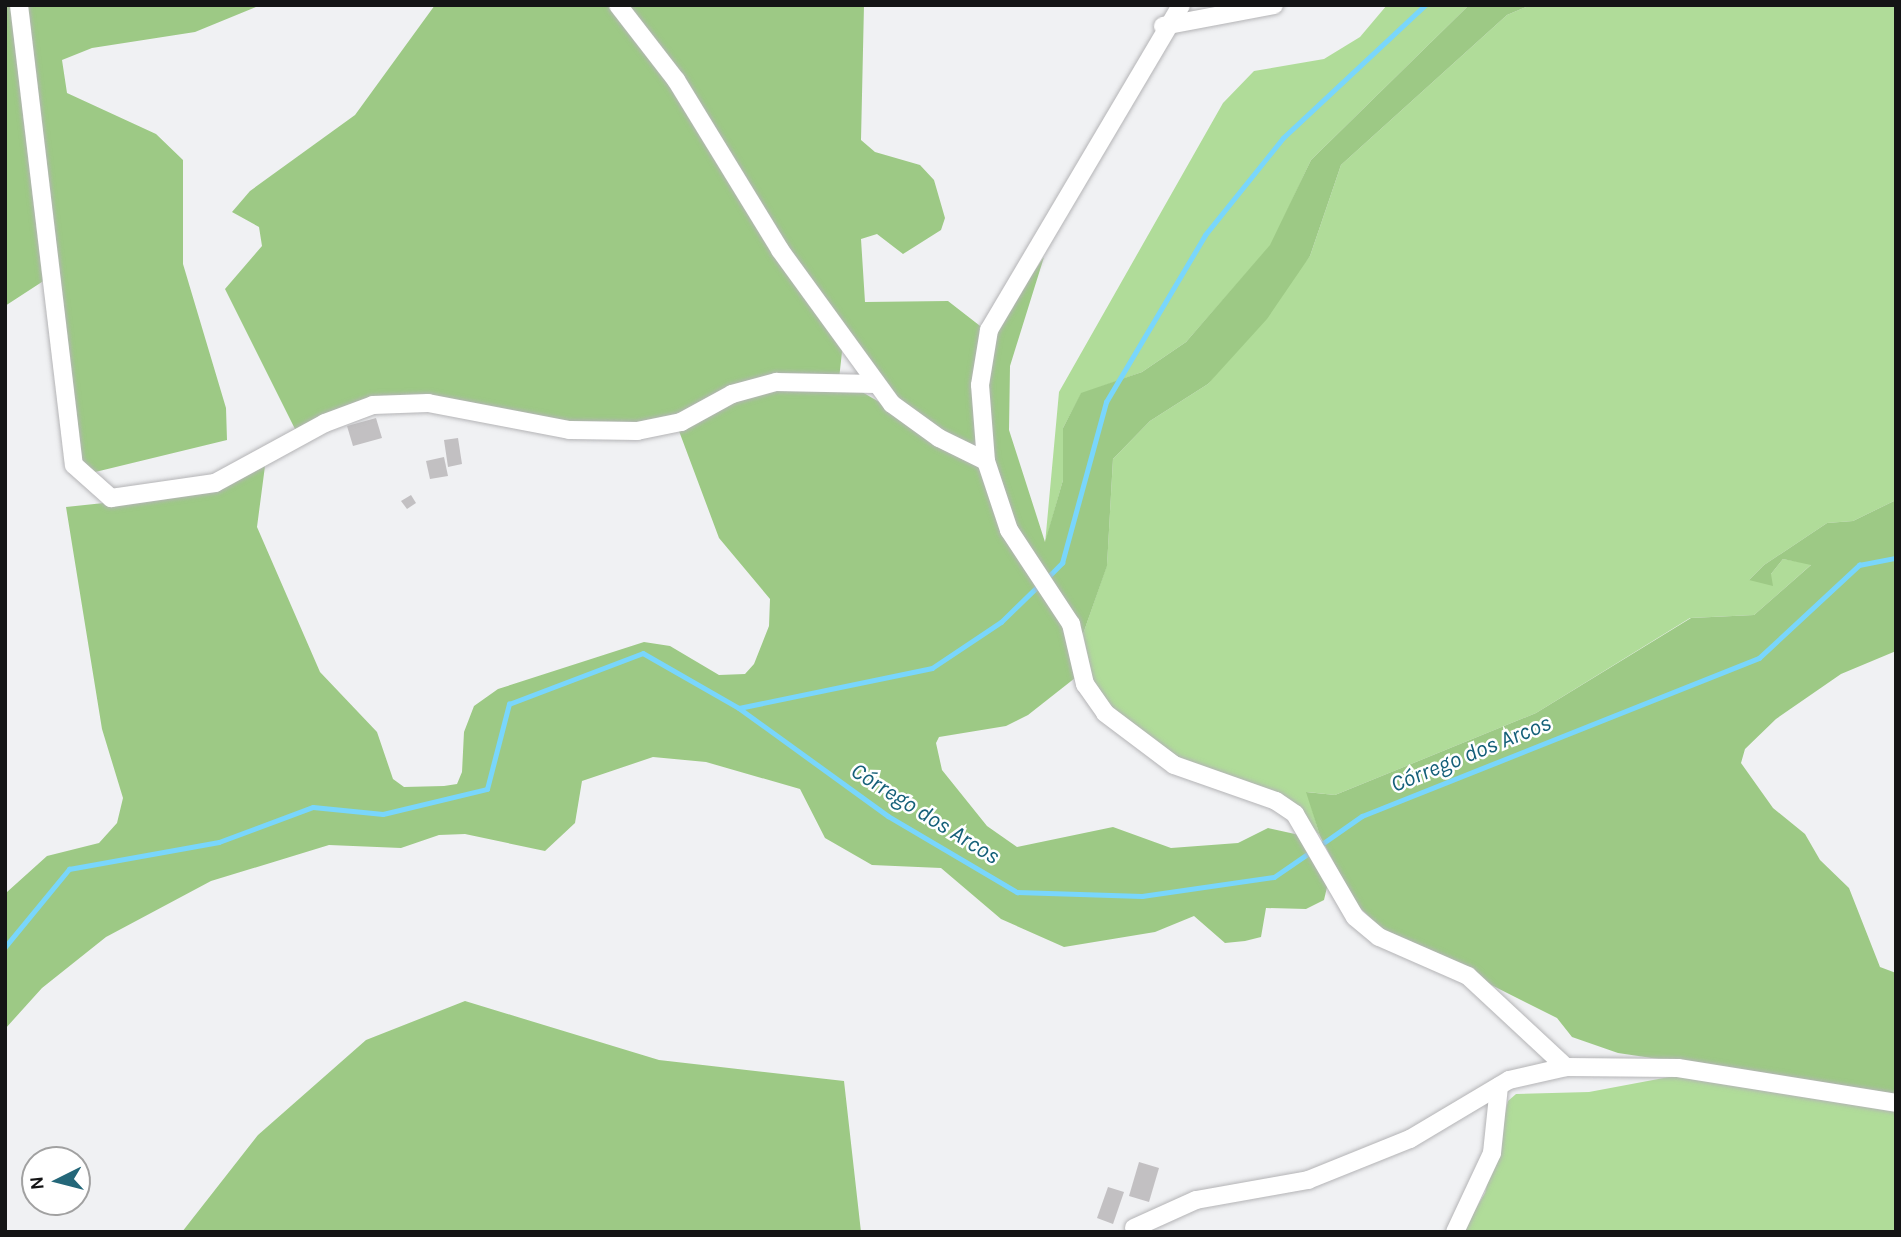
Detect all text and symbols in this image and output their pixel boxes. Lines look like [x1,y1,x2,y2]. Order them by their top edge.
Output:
water label: Córrego dos Arcos [1387,709,1555,799]
water label: Córrego dos Arcos [845,757,1005,871]
north arrow [21,1146,91,1216]
text: N [25,1175,49,1191]

